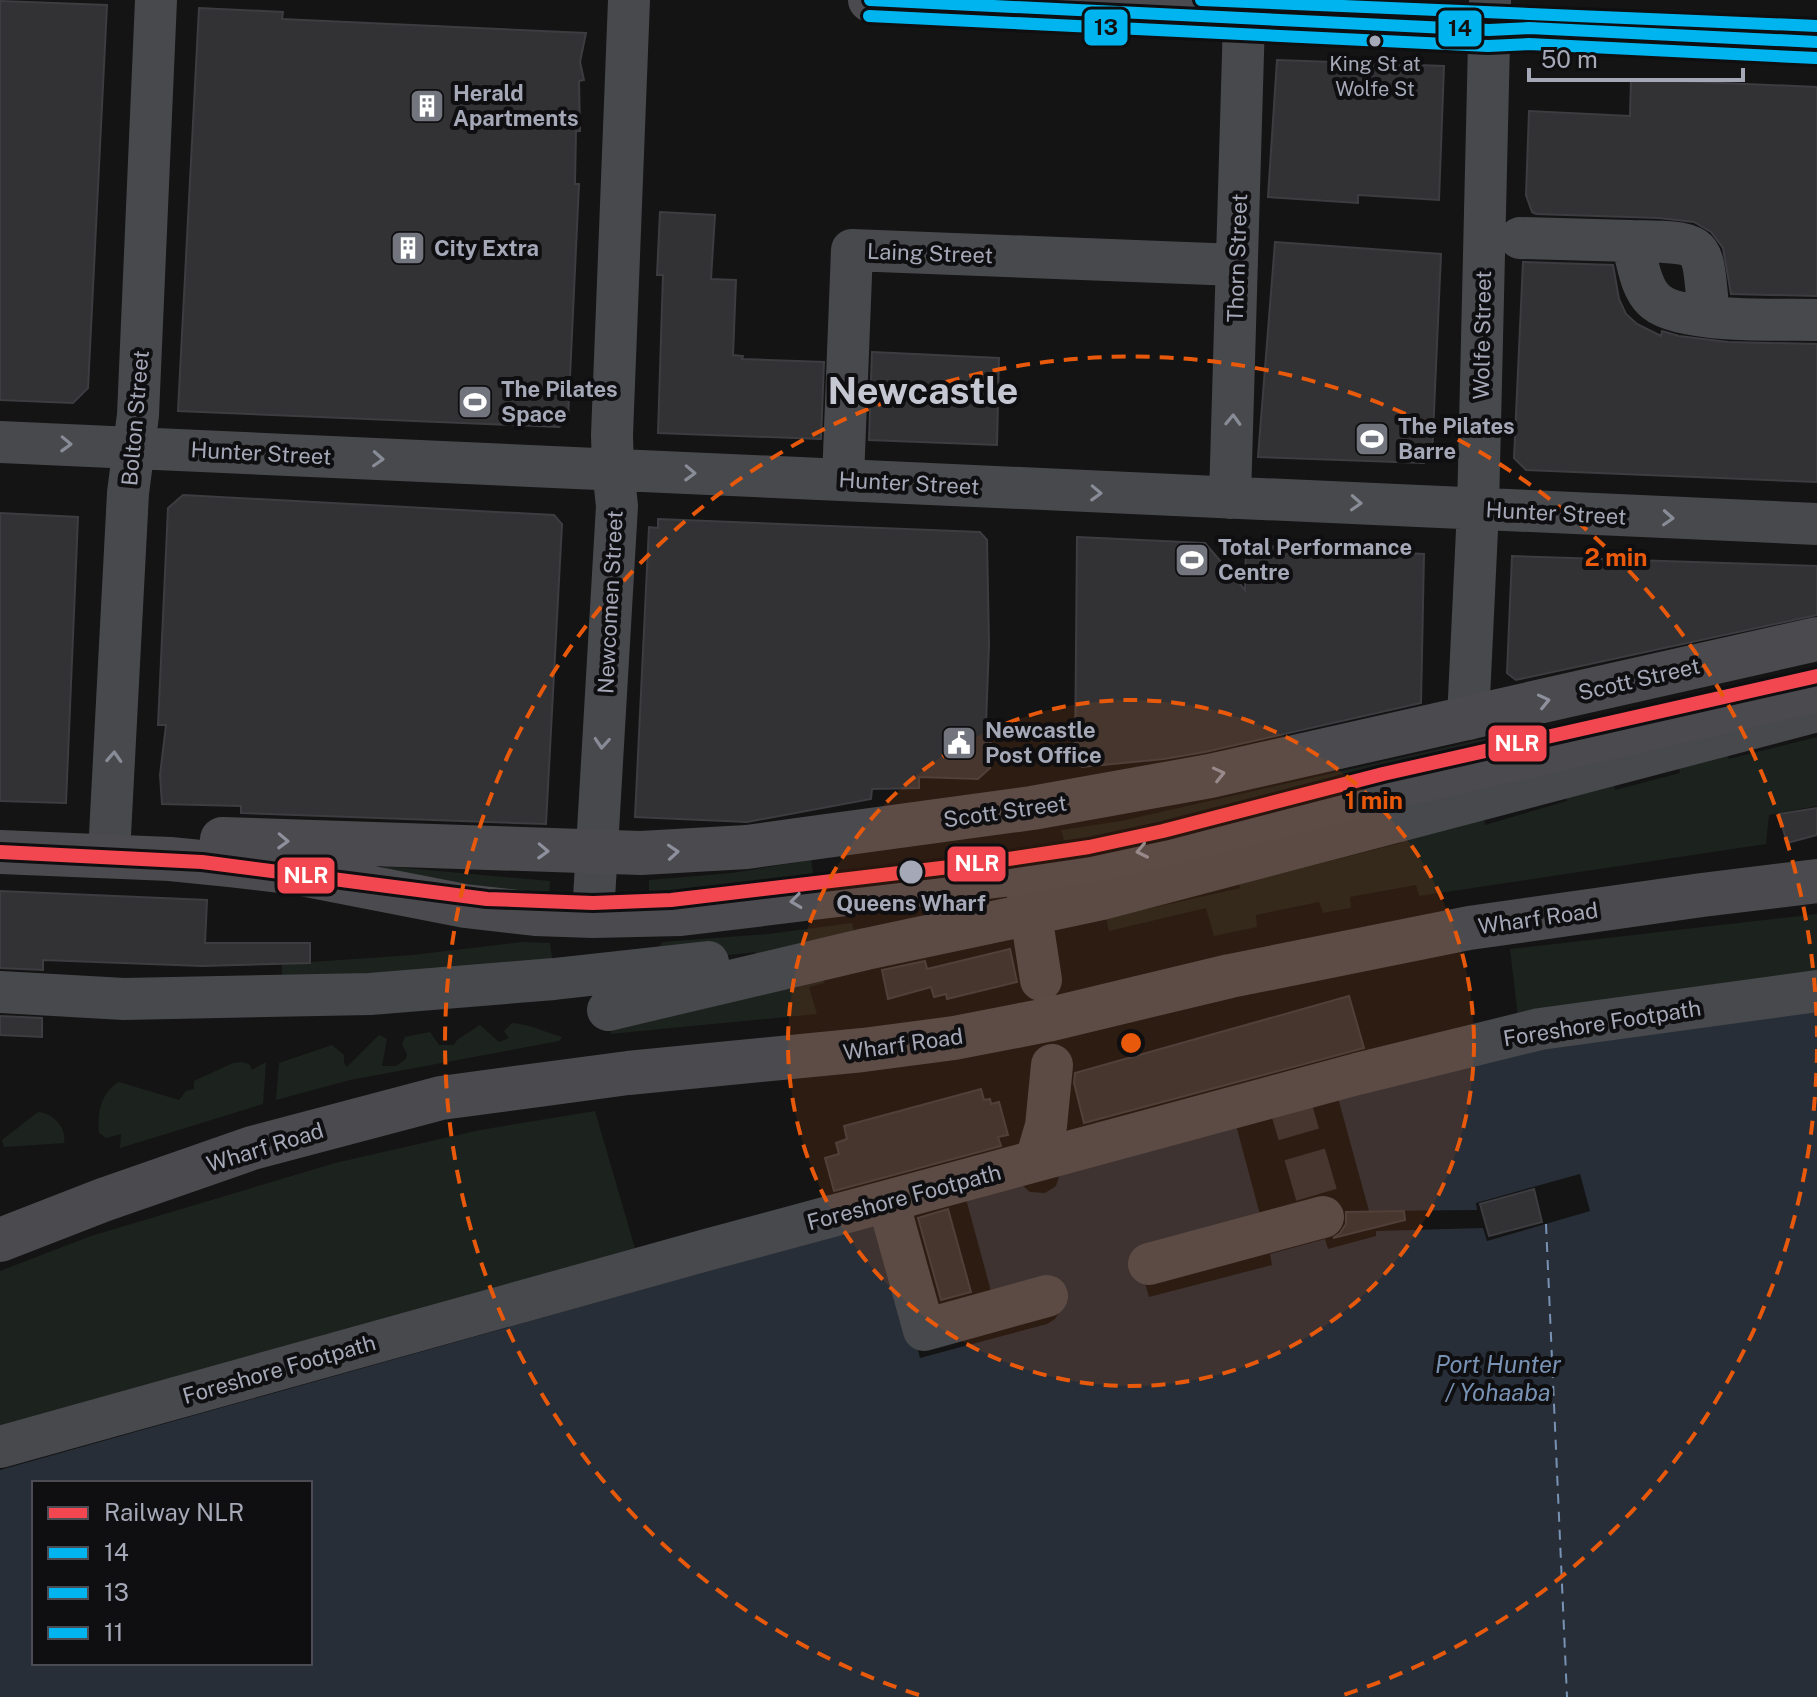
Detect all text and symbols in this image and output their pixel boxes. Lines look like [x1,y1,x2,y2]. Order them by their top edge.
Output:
line badge: 13 [1083,8,1129,47]
line badge: 14 [1437,9,1483,48]
text: 13 [1094,14,1118,40]
text: 14 [1448,15,1472,41]
scale bar [1529,32,1743,82]
marker: King St at Wolfe St [1367,33,1383,49]
text: 50 m [1541,45,1598,73]
place label: King St at Wolfe St [1329,52,1421,101]
place label: Herald Apartments [453,80,579,131]
building icon: Herald Apartments [408,87,446,125]
street label: Thorn Street [1222,193,1252,323]
building icon: City Extra [389,229,427,267]
place label: City Extra [434,235,539,261]
street label: Laing Street [867,238,993,268]
street label: Wolfe Street [1468,270,1496,400]
street label: Bolton Street [116,349,154,487]
district label: Newcastle [828,368,1018,413]
place label: The Pilates Space [501,376,618,427]
sports icon: The Pilates Space [456,383,494,421]
one-way arrow [1224,413,1241,426]
place label: The Pilates Barre [1398,413,1515,464]
sports icon: The Pilates Barre [1353,420,1391,458]
one-way arrow [60,436,73,453]
street label: Hunter Street [190,436,332,470]
one-way arrow [372,450,385,467]
one-way arrow [684,464,697,481]
street label: Hunter Street [838,466,980,500]
one-way arrow [1090,484,1103,501]
one-way arrow [1350,495,1363,512]
street label: Hunter Street [1485,496,1627,530]
one-way arrow [1662,509,1675,526]
street label: Newcomen Street [592,510,628,694]
place label: Total Performance Centre [1218,534,1412,585]
sports icon: Total Performance Centre [1173,541,1211,579]
text: 2 min [1585,543,1647,571]
street label: Scott Street [1576,652,1702,706]
one-way arrow [1536,693,1550,710]
place label: Newcastle Post Office [985,717,1102,768]
public building icon: Newcastle Post Office [940,724,978,762]
line badge: NLR [1487,724,1548,763]
text: NLR [1494,730,1540,756]
one-way arrow [594,737,611,750]
one-way arrow [106,750,123,763]
one-way arrow [1212,766,1225,783]
text: 1 min [1345,786,1403,814]
street label: Scott Street [942,789,1068,833]
one-way arrow [277,832,290,849]
one-way arrow [1136,842,1149,859]
one-way arrow [537,843,550,860]
one-way arrow [667,843,680,860]
line badge: NLR [946,845,1007,883]
text: NLR [954,850,1000,876]
line badge: NLR [276,856,336,895]
marker: Queens Wharf [897,858,925,886]
text: NLR [283,862,329,888]
place label: Queens Wharf [836,890,986,916]
one-way arrow [789,892,803,909]
street label: Wharf Road [1476,897,1600,939]
street label: Foreshore Footpath [1501,995,1703,1051]
street label: Wharf Road [841,1023,965,1065]
centre of rings [1117,1029,1145,1057]
street label: Wharf Road [203,1117,327,1177]
street label: Foreshore Footpath [804,1159,1004,1235]
street label: Foreshore Footpath [179,1329,379,1409]
water label: Port Hunter / Yohaaba [1435,1350,1562,1406]
legend [32,1481,312,1665]
text: Railway NLR [104,1498,244,1526]
text: 14 [104,1538,129,1566]
text: 13 [104,1578,129,1606]
text: 11 [104,1618,124,1646]

